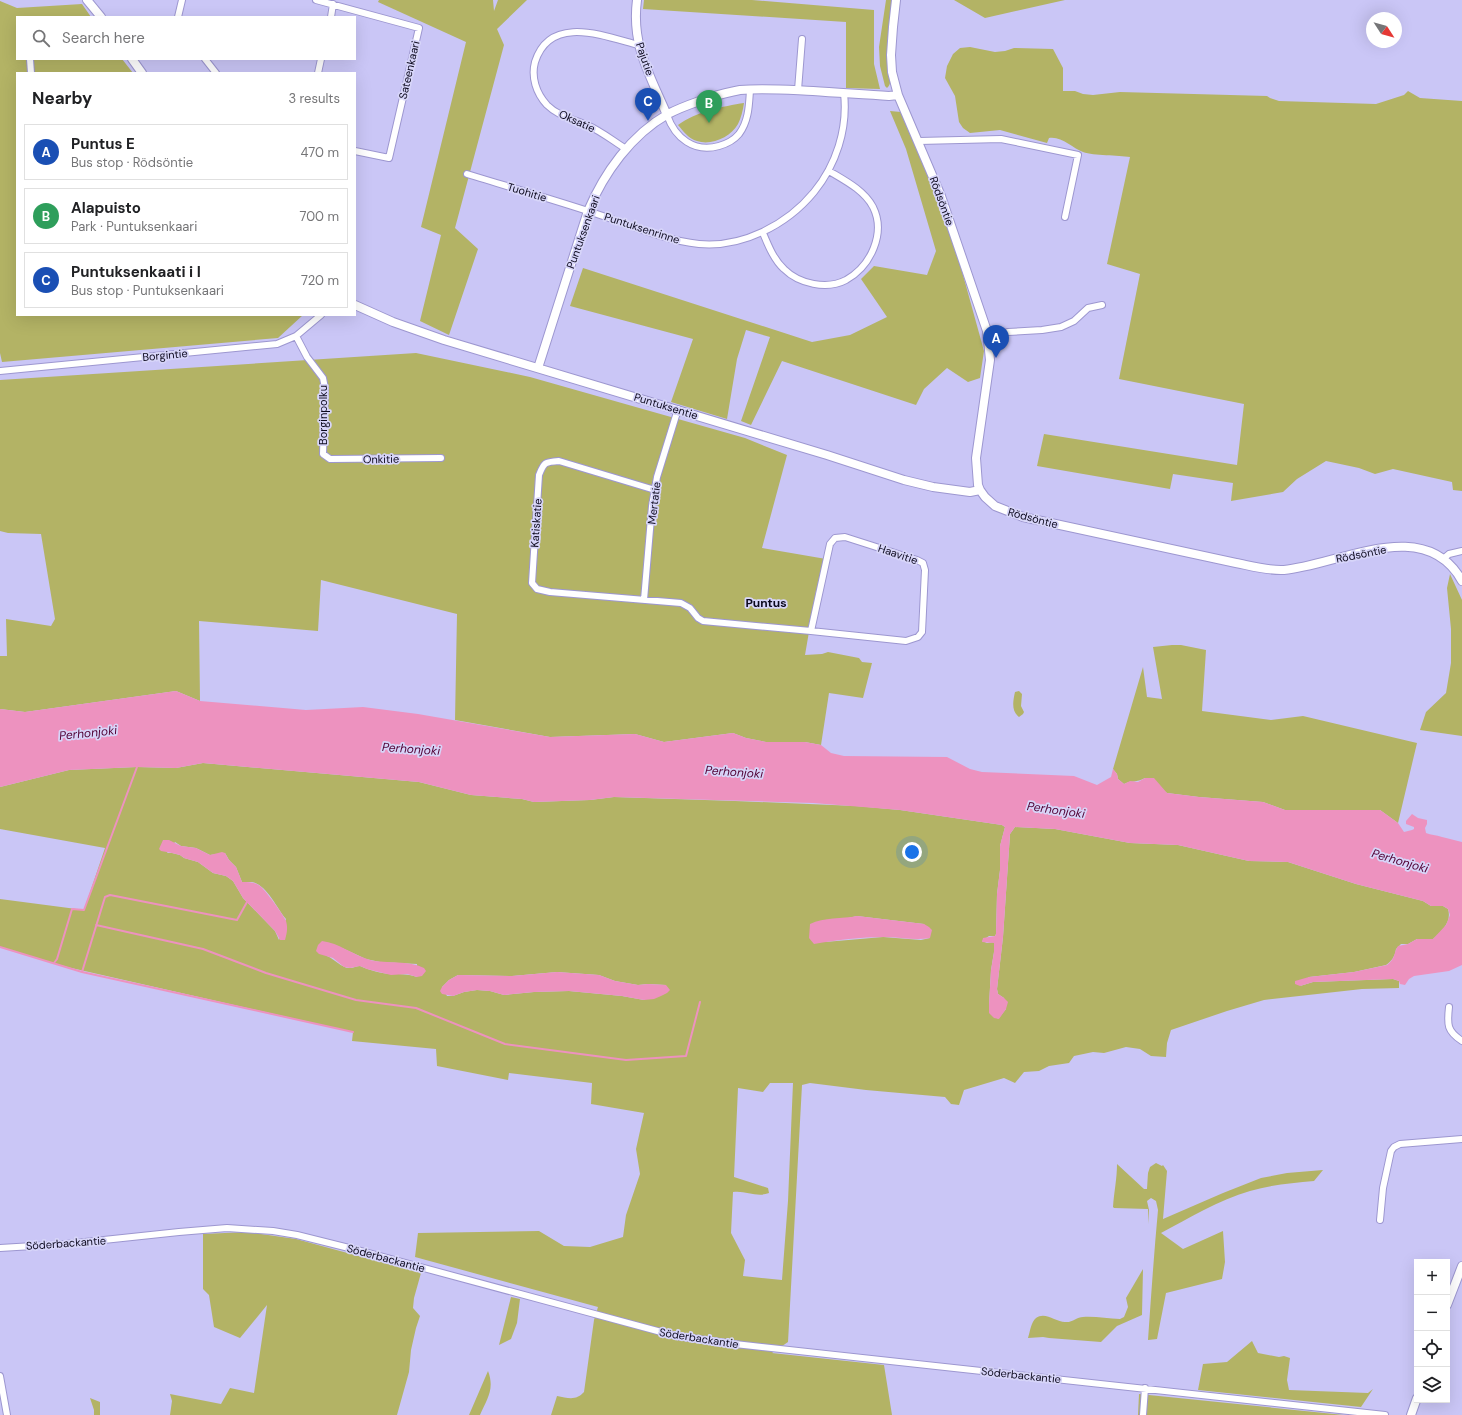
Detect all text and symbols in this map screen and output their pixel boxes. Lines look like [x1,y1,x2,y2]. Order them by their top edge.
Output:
north arrow [1366,12,1402,48]
search box [16,16,356,60]
icon: search [30,27,52,49]
text: Search here [62,28,145,48]
street label: Sateenkaari [396,40,422,100]
street label: Pajutie [633,41,657,77]
text: Nearby [32,87,92,109]
pin: C [635,88,661,121]
text: 3 results [288,90,340,107]
pin: B [696,90,722,123]
street label: Oksatie [557,107,597,135]
text: Puntus E [71,134,135,154]
text: A [41,144,51,161]
text: 470 m [300,144,339,161]
text: Bus stop · Rödsöntie [71,154,193,171]
street label: Rödsöntie [927,175,957,227]
street label: Tuohitie [506,179,548,205]
street label: Puntuksenkaari [563,193,603,271]
text: Alapuisto [71,198,141,218]
text: B [42,208,50,225]
text: 700 m [299,208,339,225]
street label: Puntuksenrinne [603,209,681,247]
text: Park · Puntuksenkaari [71,218,197,235]
text: Puntuksenkaati i I [71,262,201,282]
text: C [41,272,51,289]
text: 720 m [301,272,339,289]
text: Bus stop · Puntuksenkaari [71,282,224,299]
pin: A [983,325,1009,358]
street label: Borgintie [142,346,188,364]
street label: Borginpolku [316,385,330,445]
street label: Puntuksentie [632,390,700,422]
street label: Onkitie [363,452,399,466]
street label: Mertatie [644,481,664,525]
street label: Katiskatie [527,498,545,548]
street label: Rödsöntie [1006,505,1060,531]
street label: Haavitie [876,541,920,567]
street label: Rödsöntie [1335,542,1387,566]
district label: Puntus [745,595,787,611]
water label: Perhonjoki [58,722,119,744]
water label: Perhonjoki [381,739,442,759]
water label: Perhonjoki [704,762,765,782]
water label: Perhonjoki [1026,798,1087,822]
your location [902,842,922,862]
water label: Perhonjoki [1370,845,1431,877]
street label: Söderbackantie [25,1233,107,1253]
street label: Söderbackantie [345,1241,427,1275]
map controls [1414,1259,1450,1403]
button: + [1414,1259,1450,1295]
button: − [1414,1295,1450,1331]
street label: Söderbackantie [658,1325,740,1351]
button: locate [1414,1331,1450,1367]
street label: Söderbackantie [980,1364,1062,1386]
button: layers [1414,1367,1450,1403]

